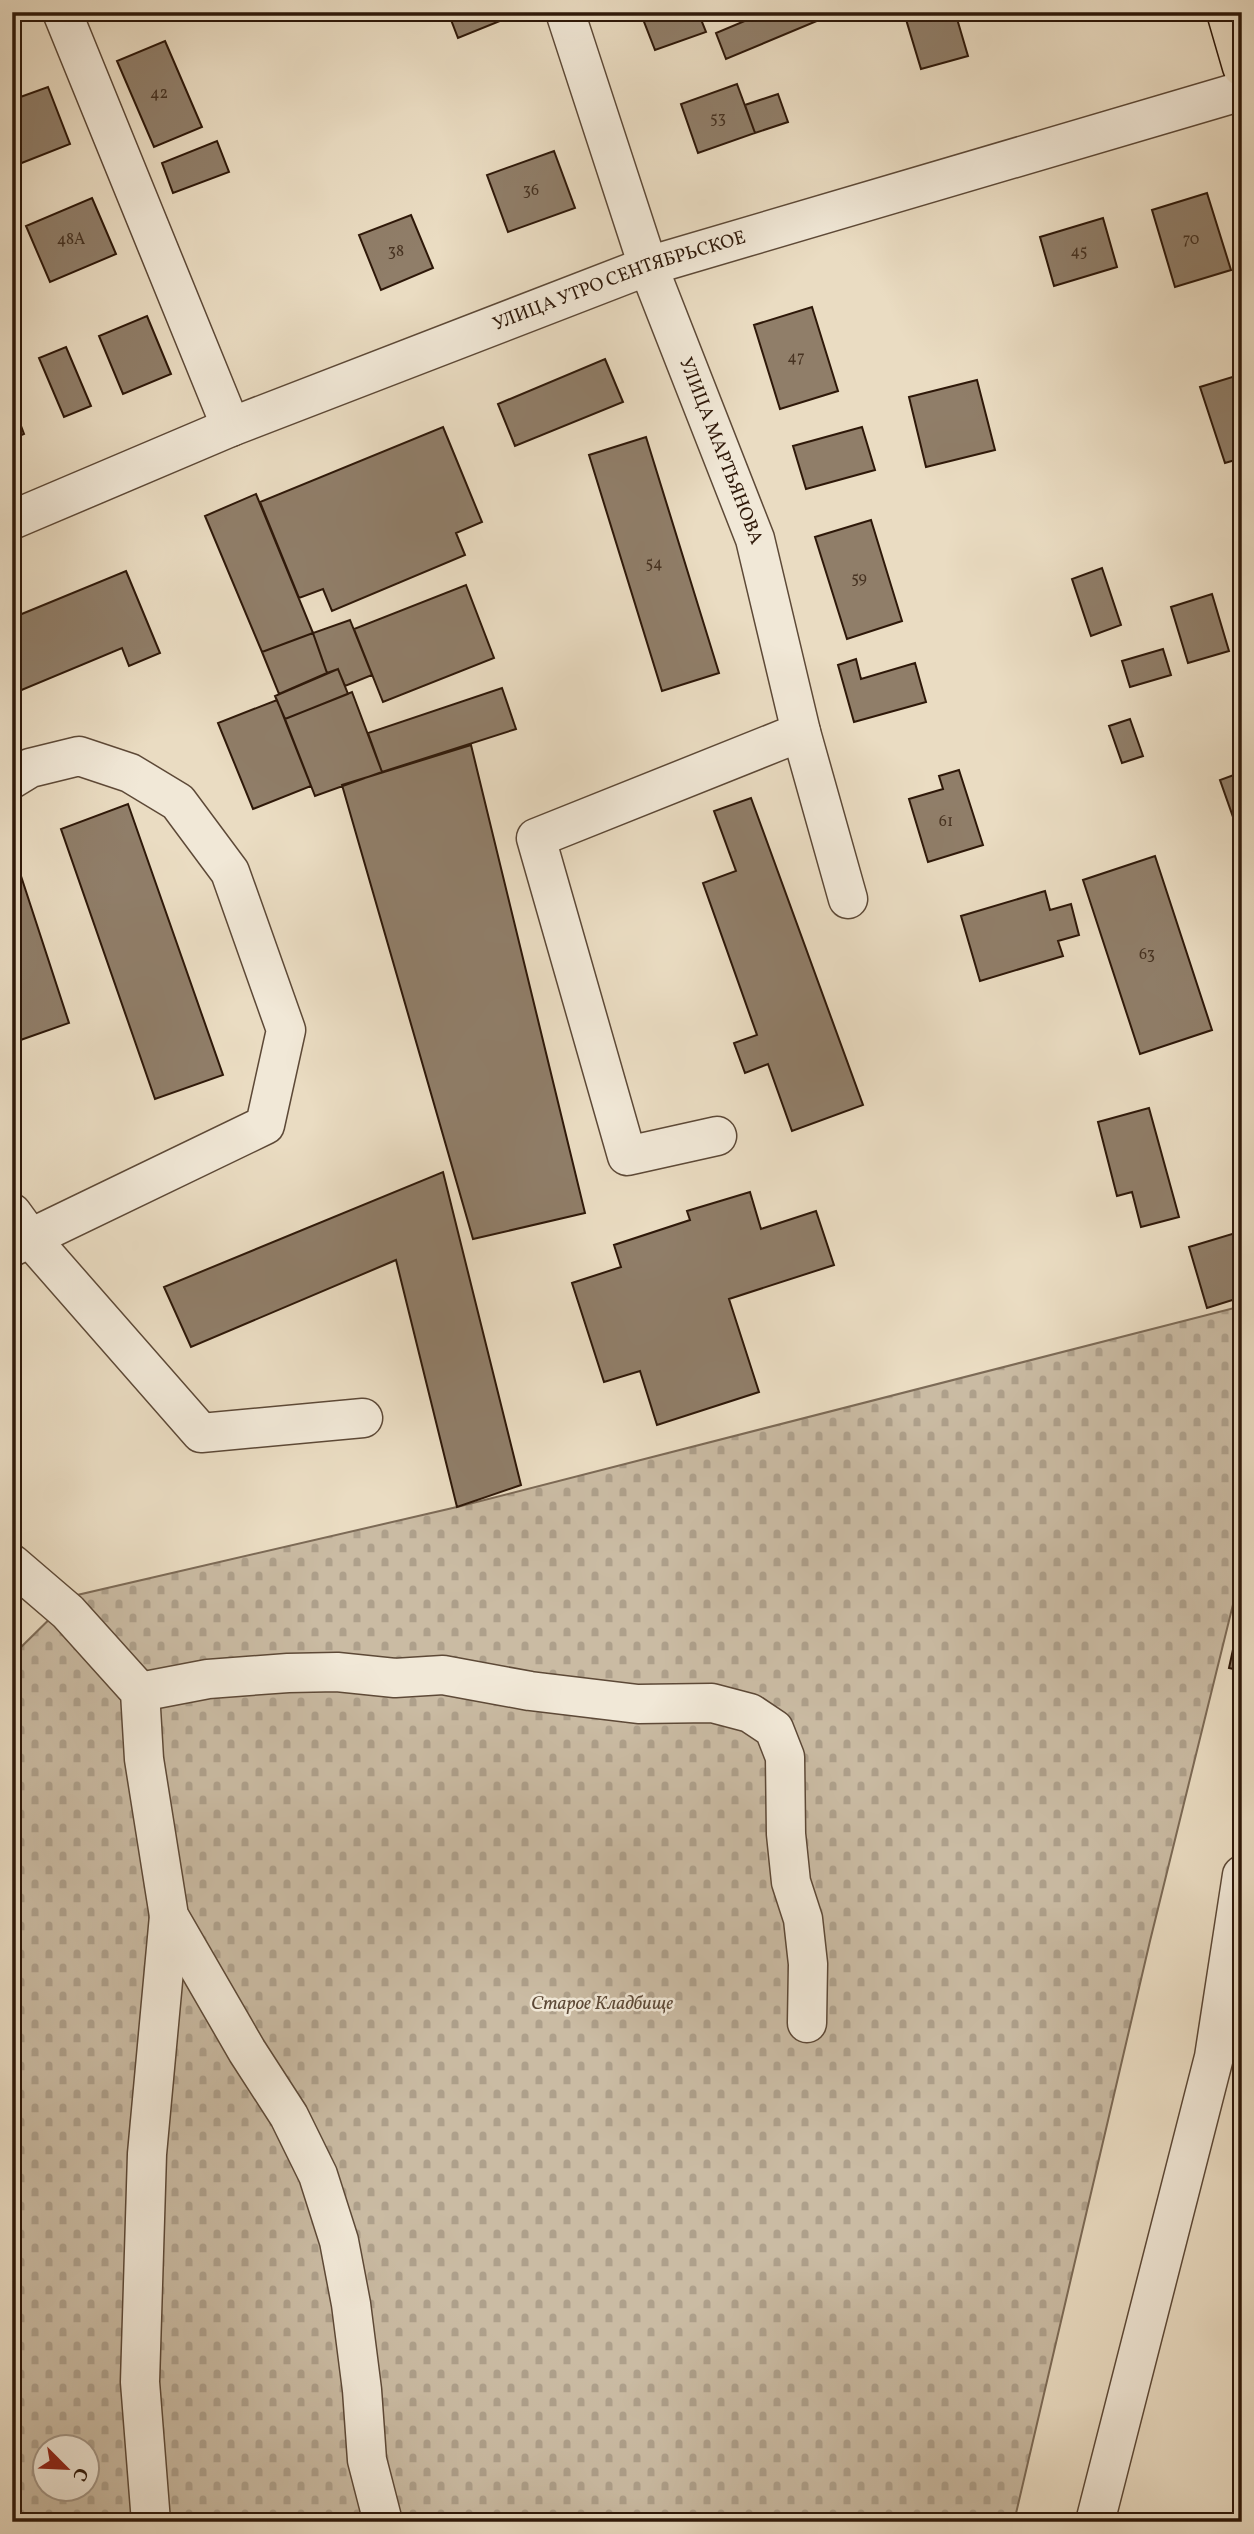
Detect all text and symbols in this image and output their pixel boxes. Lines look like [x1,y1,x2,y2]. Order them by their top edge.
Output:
house number: 42 [150,83,168,105]
house number: 53 [710,108,726,130]
house number: 36 [523,180,539,202]
street label: УЛИЦА УТРО СЕНТЯБРЬСКОЕ [489,225,749,338]
house number: 48А [57,229,85,251]
house number: 70 [1183,229,1199,251]
house number: 38 [388,241,404,263]
house number: 45 [1071,241,1087,263]
house number: 47 [787,347,805,369]
street label: УЛИЦА МАРТЬЯНОВА [672,354,769,548]
house number: 54 [645,553,663,575]
house number: 59 [851,568,867,590]
house number: 61 [939,811,953,833]
house number: 63 [1139,944,1155,966]
park label: Старое Кладбище [531,1991,673,2017]
north arrow [32,2432,102,2502]
text: С [65,2463,94,2485]

